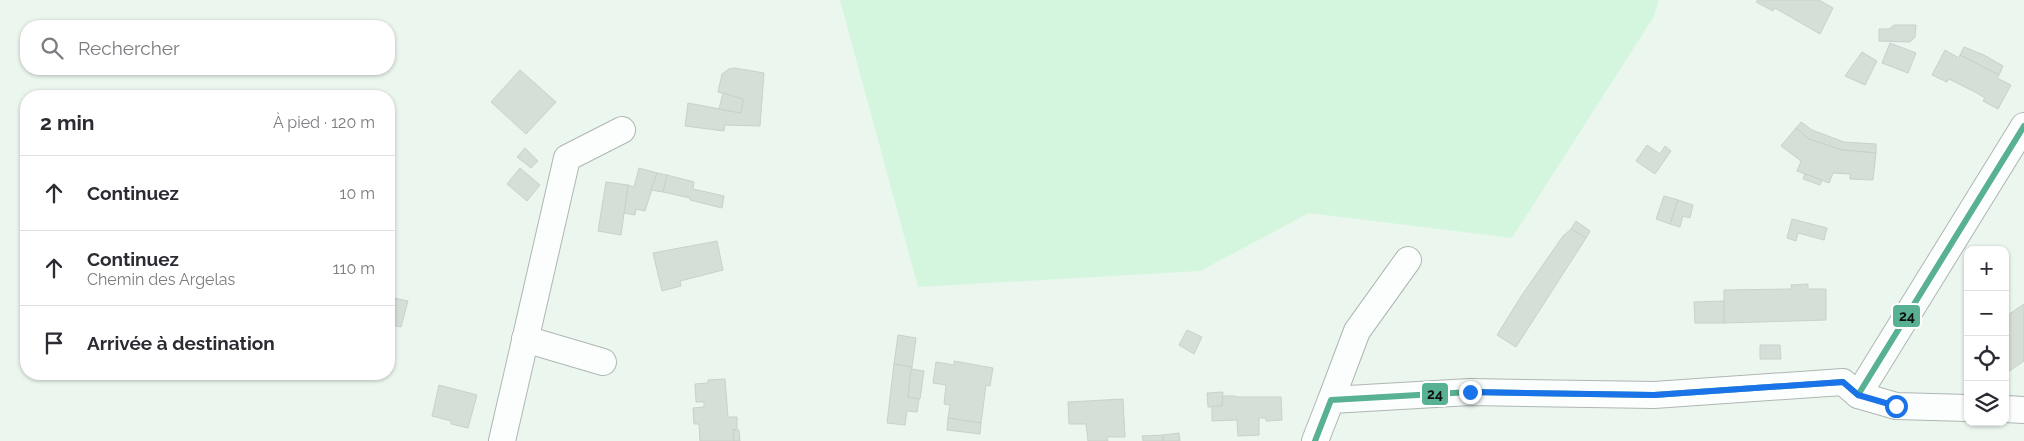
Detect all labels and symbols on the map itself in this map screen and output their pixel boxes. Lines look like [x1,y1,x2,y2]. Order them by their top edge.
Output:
line badge: 24 [1892,304,1921,328]
text: 24 [1899,308,1915,324]
route end [1459,381,1482,404]
line badge: 24 [1421,382,1449,406]
text: 24 [1427,386,1443,402]
route start [1885,395,1908,418]

